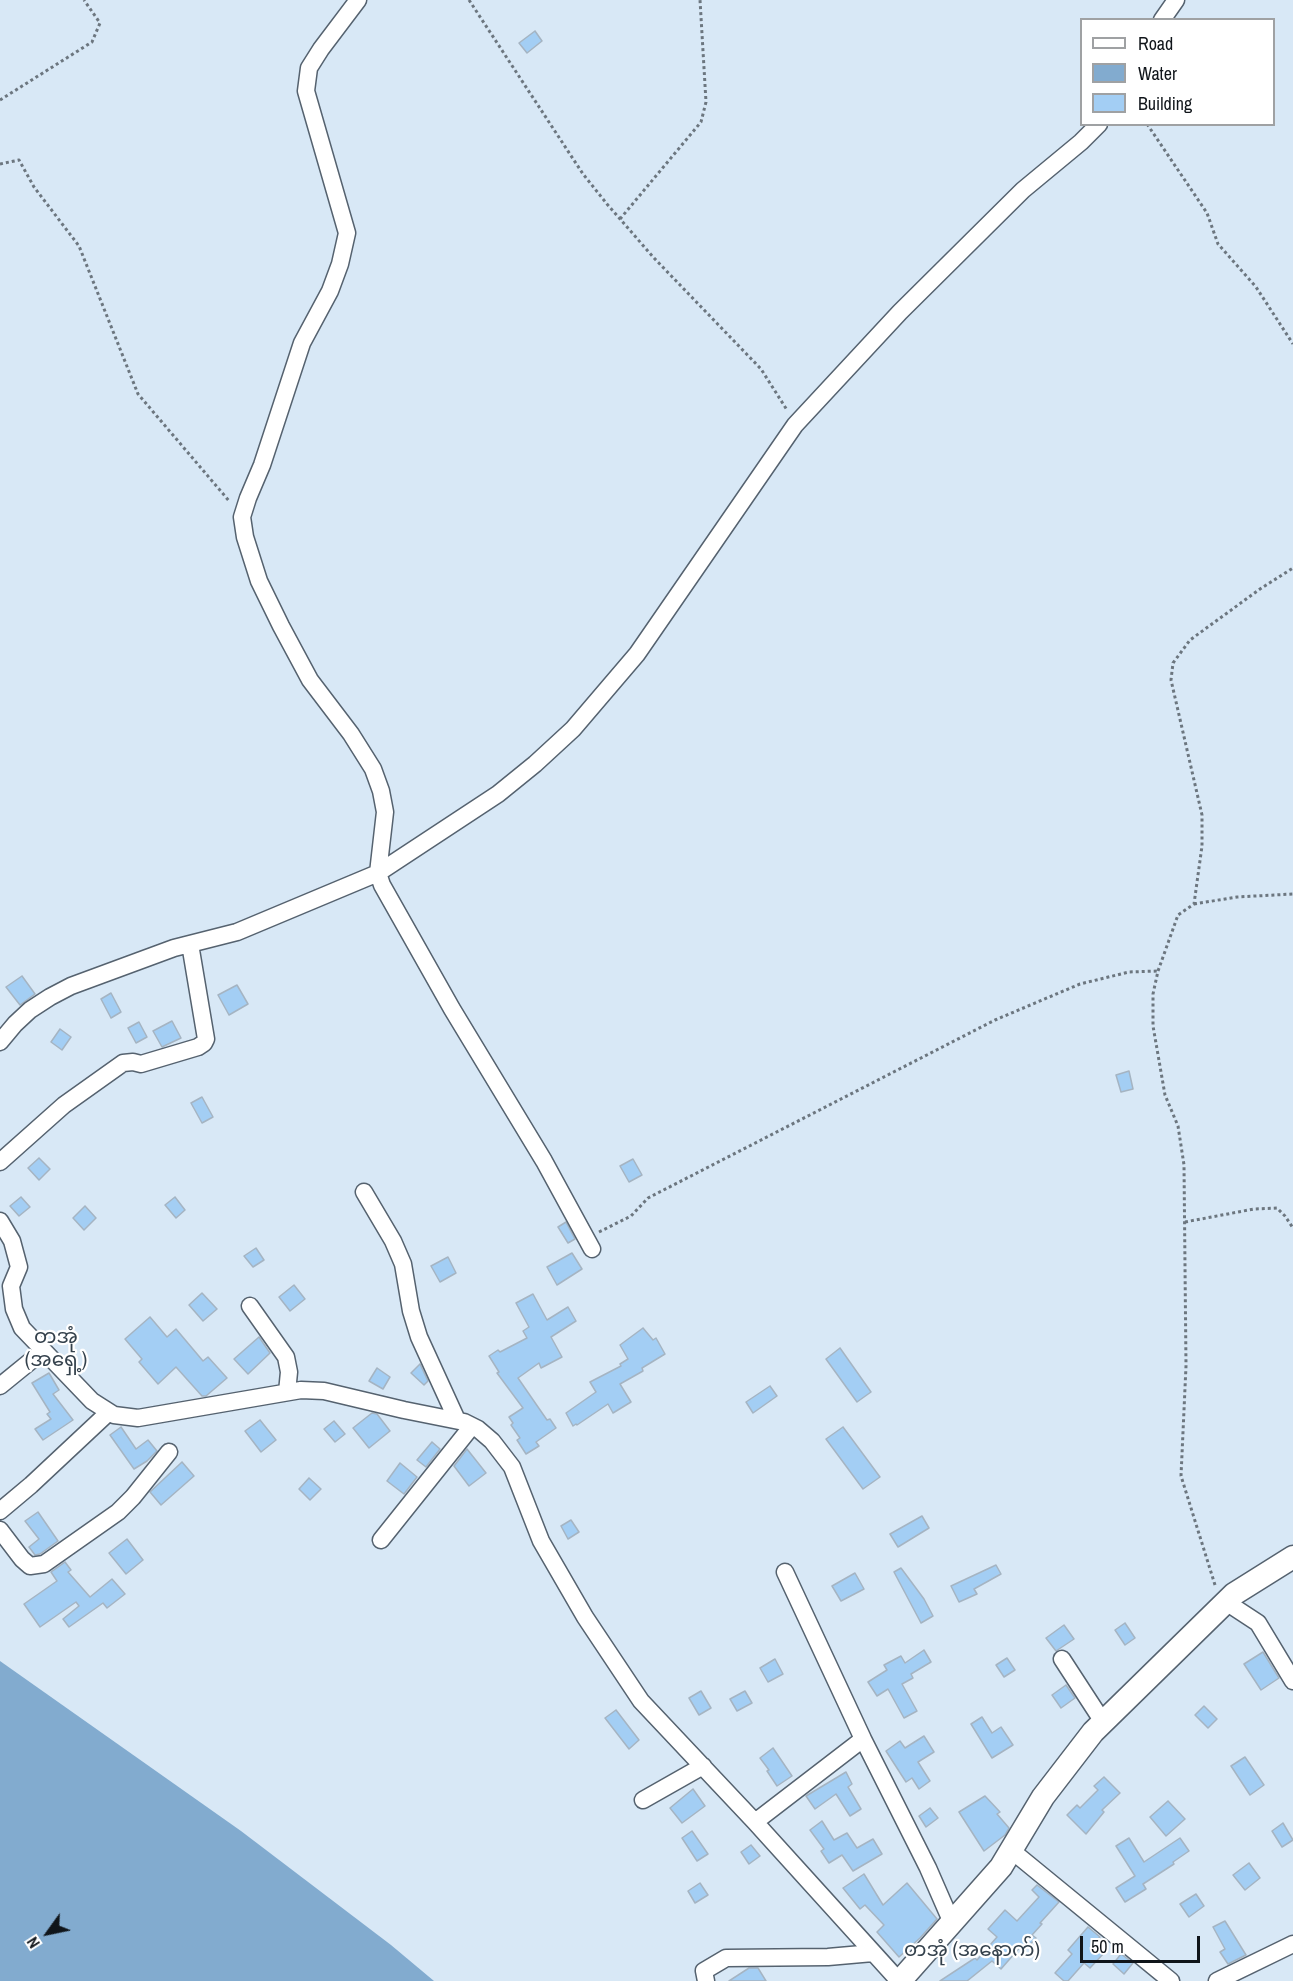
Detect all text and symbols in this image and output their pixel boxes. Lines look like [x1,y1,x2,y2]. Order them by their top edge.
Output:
legend [1080,18,1275,126]
text: Road [1138,31,1173,56]
text: Water [1138,61,1177,86]
text: Building [1138,91,1192,116]
district label: တအုံ (အရှေ့) [25,1326,87,1373]
north arrow [18,1903,78,1963]
scale bar [1083,1924,1203,1962]
text: N [21,1933,45,1953]
text: 50 m [1091,1934,1124,1959]
district label: တအုံ (အနောက်) [904,1939,1040,1963]

